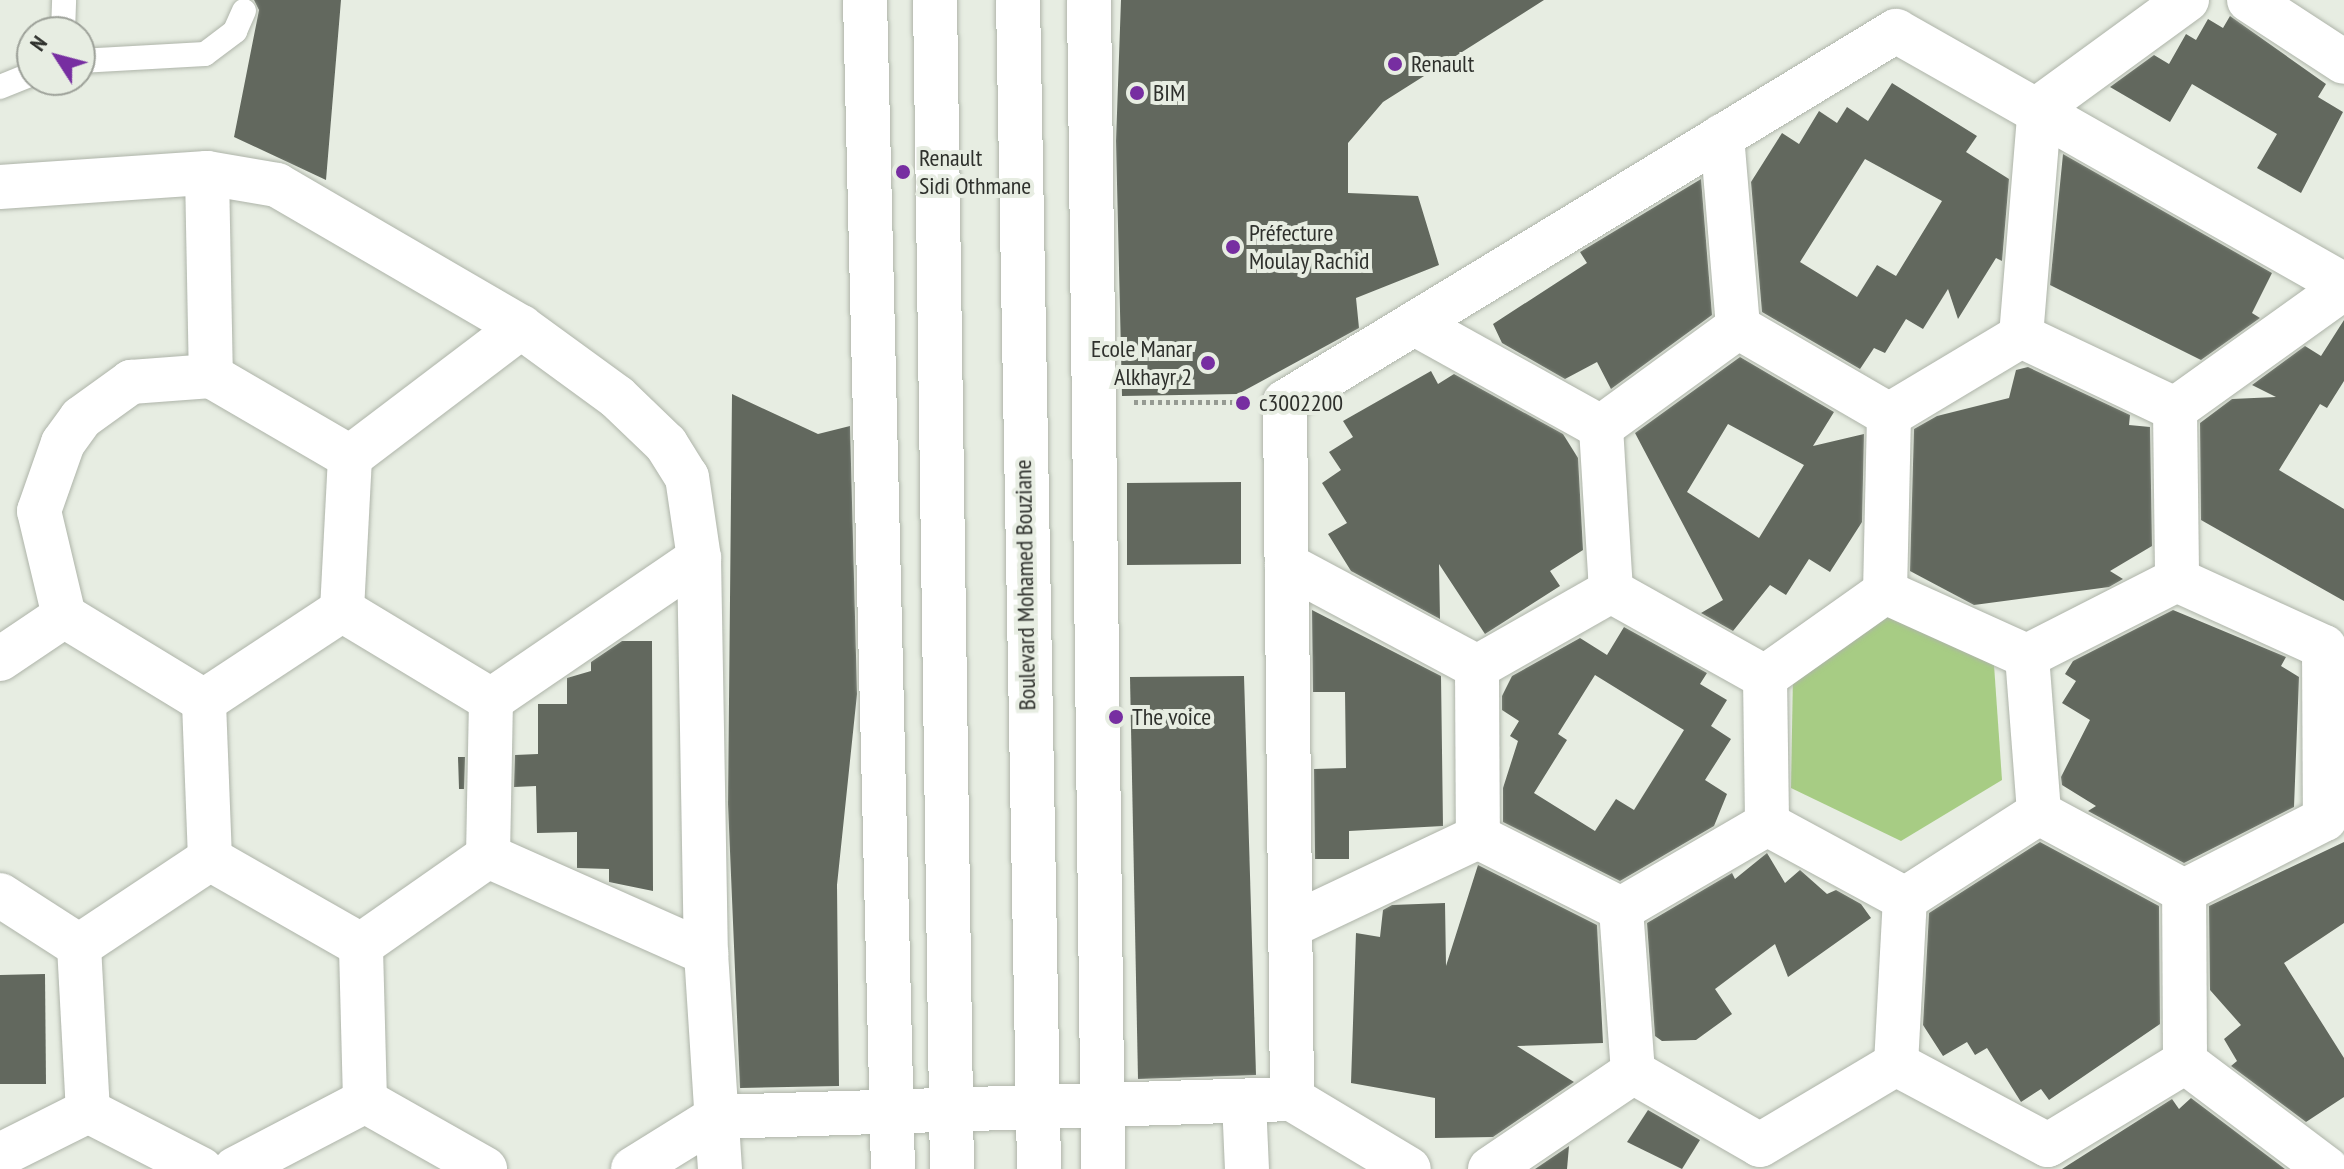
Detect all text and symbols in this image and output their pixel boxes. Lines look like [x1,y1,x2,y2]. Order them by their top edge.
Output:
north arrow [16,16,96,96]
text: N [23,30,53,56]
place label: Renault [1411,50,1474,78]
marker: Renault [1386,55,1404,73]
place label: BIM [1153,79,1185,107]
marker: BIM [1128,84,1146,102]
place label: Renault Sidi Othmane [919,144,1031,200]
marker: Renault Sidi Othmane [894,163,912,181]
place label: Préfecture Moulay Rachid [1249,219,1370,275]
marker: Préfecture Moulay Rachid [1224,238,1242,256]
place label: Ecole Manar Alkhayr 2 [1091,335,1192,391]
marker: Ecole Manar Alkhayr 2 [1199,354,1217,372]
place label: c3002200 [1259,389,1343,417]
marker: c3002200 [1234,394,1252,412]
street label: Boulevard Mohamed Bouziane [1008,459,1042,711]
place label: The voice [1132,703,1211,731]
marker: The voice [1107,708,1125,726]

